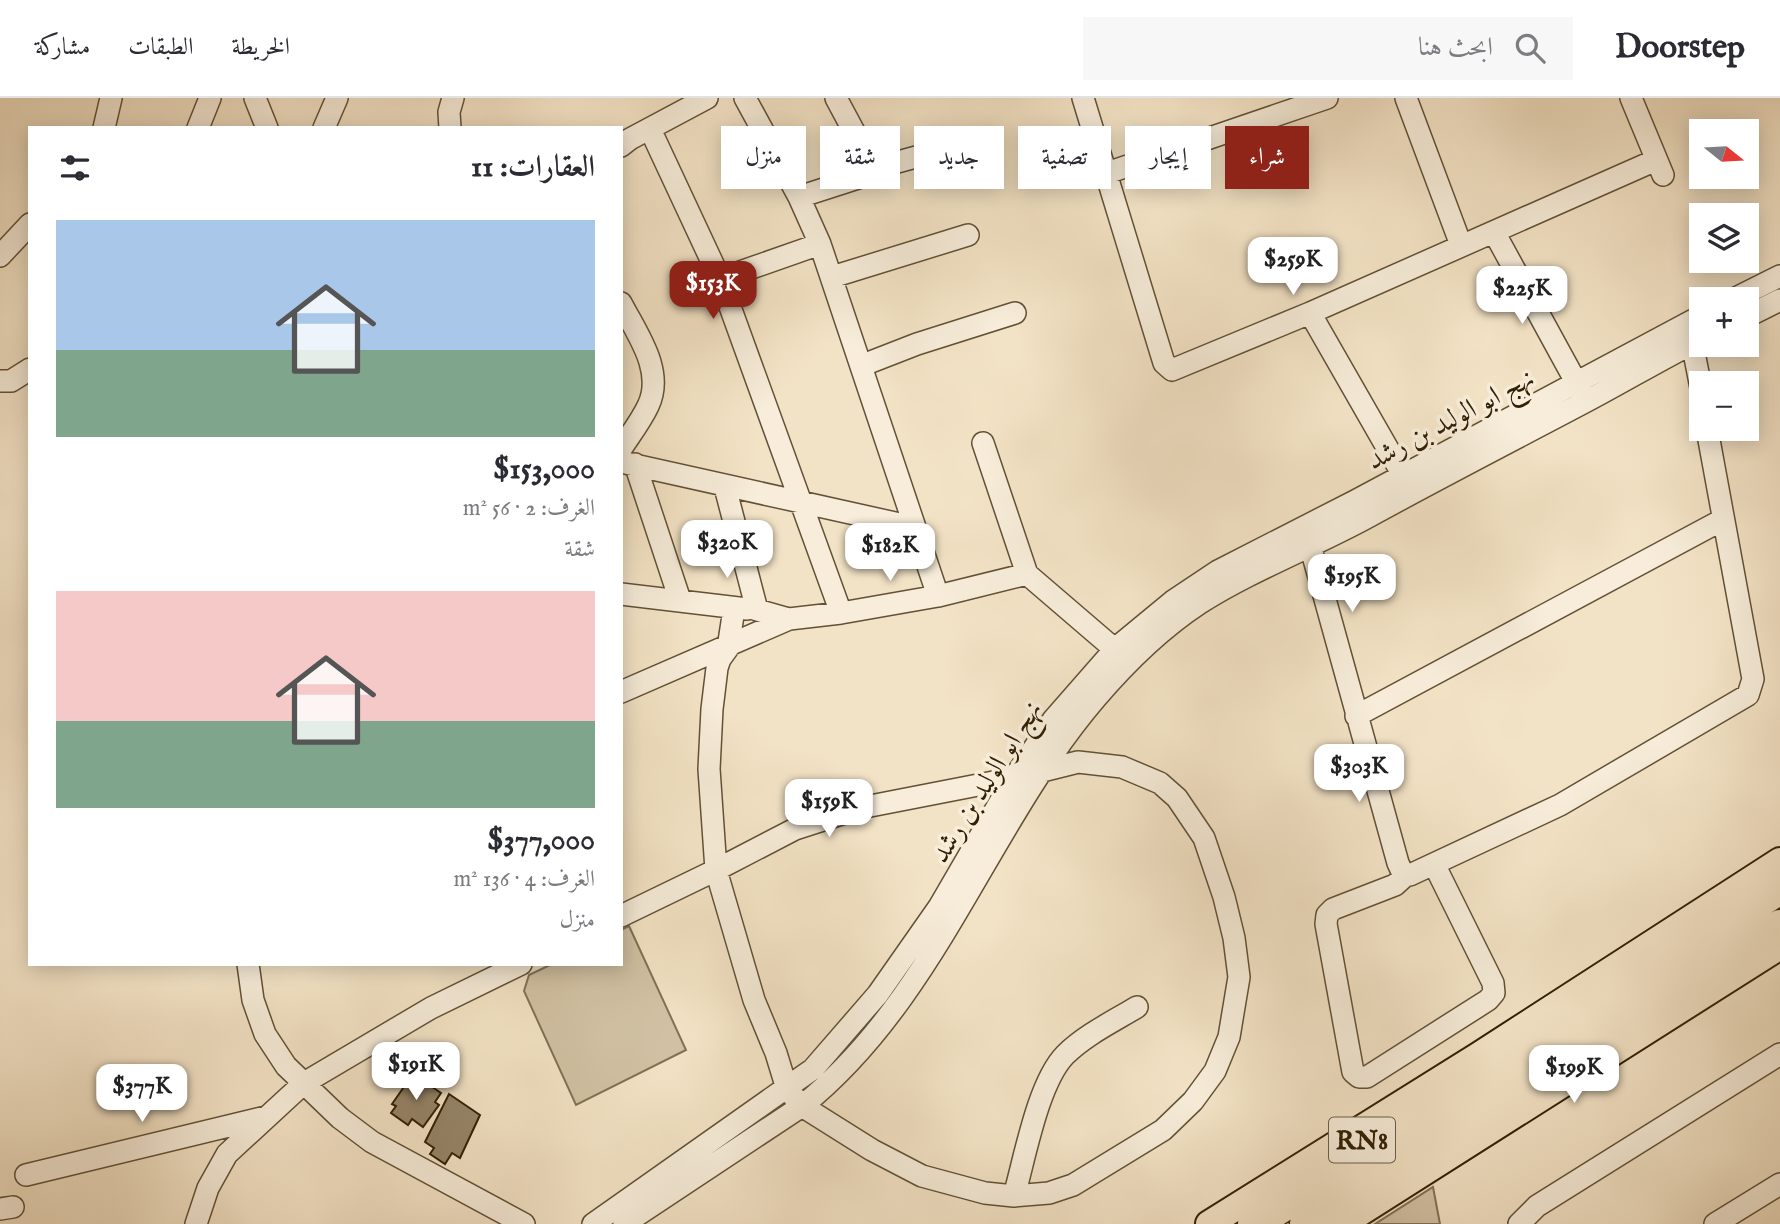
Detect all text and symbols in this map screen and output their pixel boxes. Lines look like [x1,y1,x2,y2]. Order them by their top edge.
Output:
search box [1083,17,1573,80]
text: Doorstep [1615,27,1745,69]
icon: search [1511,29,1549,67]
text: ابحث هنا [1418,31,1493,64]
text: مشاركة [35,32,90,63]
text: الطبقات [128,32,194,63]
text: الخريطة [232,32,290,63]
north arrow [1689,119,1759,189]
map controls [1689,119,1759,441]
chip: منزل [721,126,806,189]
chip: شقة [820,126,900,189]
chip: جديد [914,126,1004,189]
chip: تصفية [1018,126,1111,189]
chip: إيجار [1125,126,1211,189]
chip: شراء [1225,126,1309,189]
icon: filters [56,149,94,187]
text: العقارات: 11 [471,149,595,187]
button: layers [1689,203,1759,273]
pin: $259K [1244,238,1342,297]
text: $259K [1264,245,1322,274]
pin: $153K [664,262,762,321]
icon: home [263,266,389,392]
pin: $225K [1473,266,1571,326]
text: $153K [686,269,740,298]
text: $225K [1492,274,1552,303]
button: + [1689,287,1759,357]
street label: نهج ابو الوليد بن رشد [1361,361,1543,483]
button: − [1689,371,1759,441]
text: $153,000 [493,451,595,489]
text: الغرف: 2 · 56 m² [463,494,595,523]
pin: $320K [678,520,776,580]
pin: $182K [841,524,939,583]
text: $320K [697,528,757,557]
text: $182K [861,531,919,560]
text: شقة [565,535,595,564]
pin: $195K [1303,554,1401,614]
text: $195K [1324,562,1380,591]
icon: home [263,637,389,763]
street label: نهج ابو الوليد بن رشد [923,695,1055,873]
pin: $303K [1310,744,1408,804]
text: $303K [1330,752,1388,781]
pin: $159K [780,780,878,839]
text: $159K [801,787,857,816]
text: $377,000 [487,822,595,860]
text: الغرف: 4 · 136 m² [453,865,595,894]
text: منزل [560,906,595,935]
pin: $191K [367,1042,465,1102]
pin: $199K [1525,1046,1623,1105]
text: $191K [388,1050,444,1079]
text: $199K [1545,1053,1603,1082]
pin: $377K [93,1065,191,1124]
text: $377K [112,1072,172,1101]
road number: RN8 [1329,1118,1395,1162]

